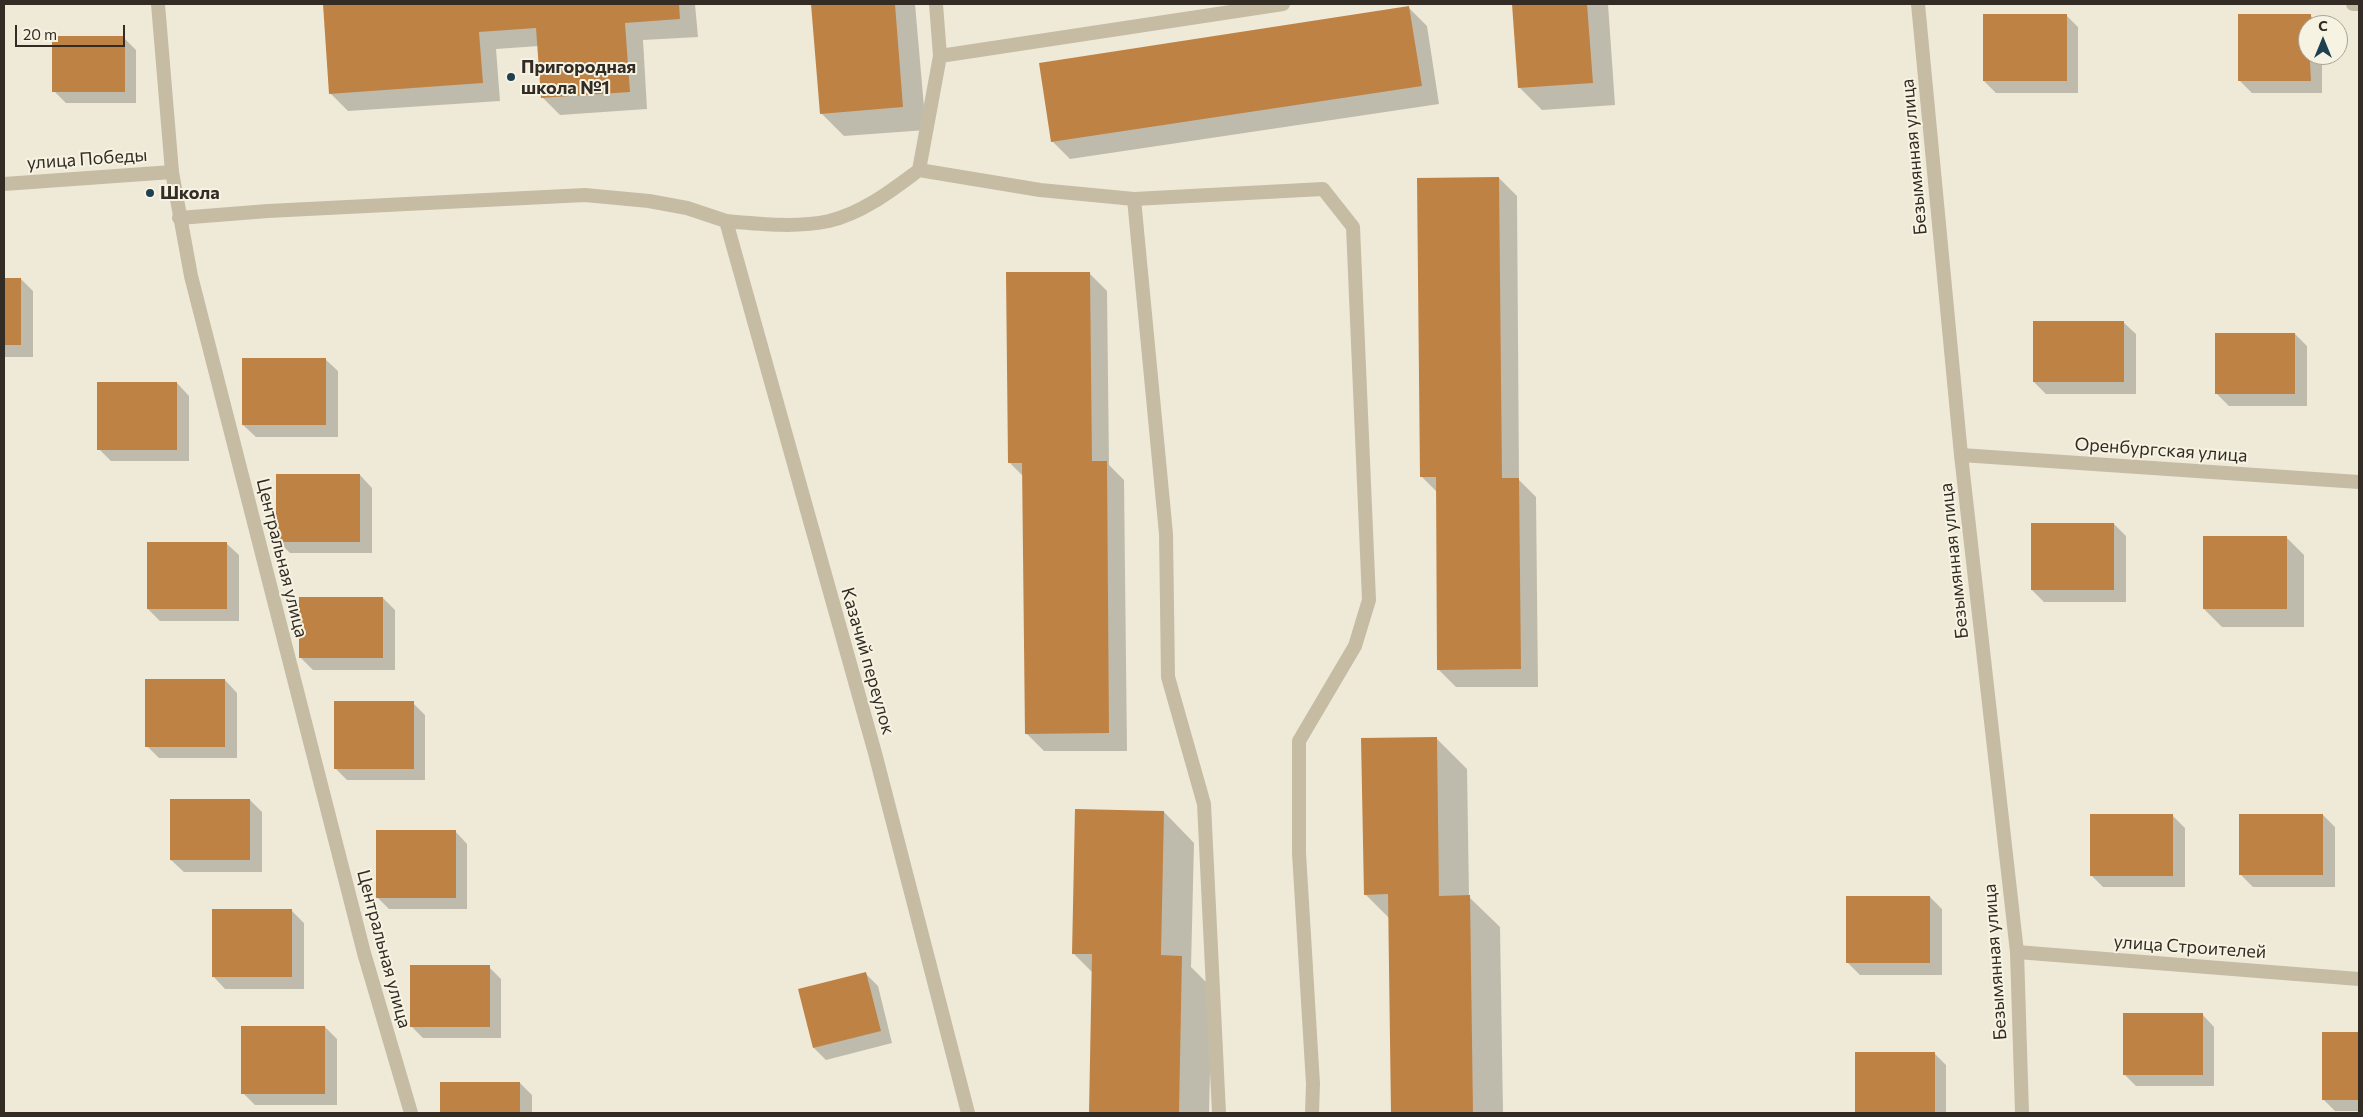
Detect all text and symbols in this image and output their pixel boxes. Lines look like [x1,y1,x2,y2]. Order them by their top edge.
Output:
scale bar [18,15,128,47]
north arrow [2298,15,2348,65]
text: С [2318,17,2328,34]
text: 20 m [23,25,57,43]
place label: Пригородная школа №1 [521,56,636,98]
marker: Пригородная школа №1 [505,71,517,83]
street label: Безымянная улица [1896,78,1932,236]
street label: улица Победы [26,144,148,174]
place label: Школа [160,182,220,204]
marker: Школа [144,187,156,199]
street label: Оренбургская улица [2074,433,2248,467]
street label: Центральная улица [252,476,312,640]
street label: Безымянная улица [1935,482,1973,640]
street label: Казачий переулок [837,585,899,737]
street label: Центральная улица [352,867,416,1031]
street label: Безымянная улица [1979,883,2011,1041]
street label: улица Строителей [2113,931,2267,963]

